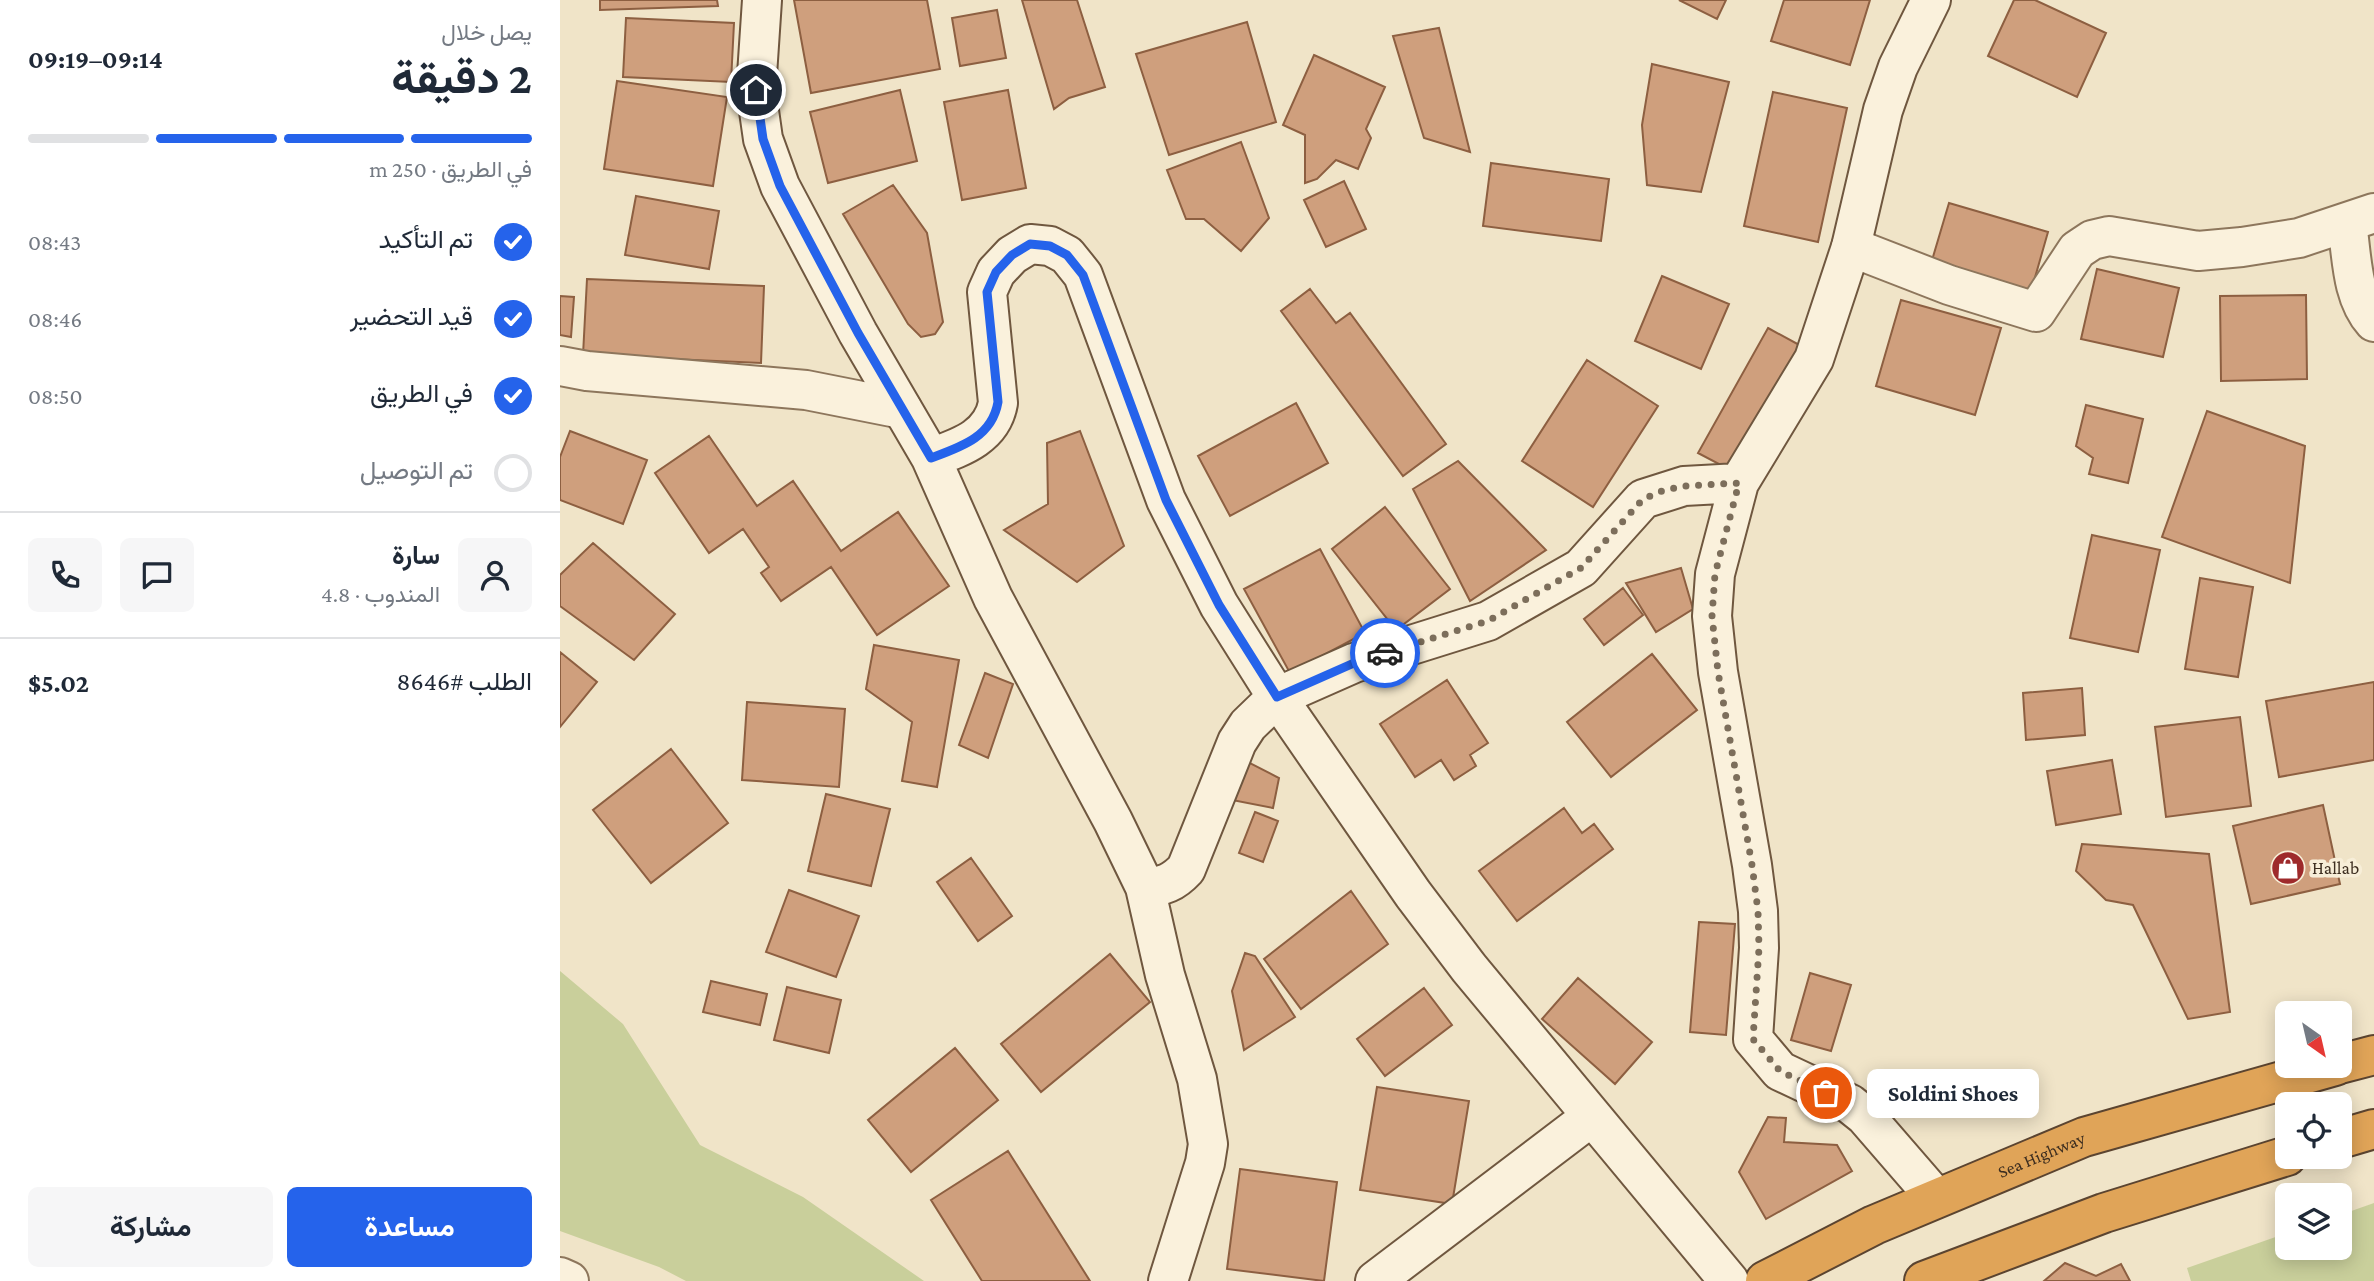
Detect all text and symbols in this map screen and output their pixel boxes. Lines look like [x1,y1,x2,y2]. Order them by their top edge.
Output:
text: يصل خلال [441,19,532,45]
text: 09:14–09:19 [28,45,163,74]
text: 2 دقيقة [391,52,532,103]
pin [726,60,786,120]
icon: home [737,71,775,109]
text: في الطريق · 250 m [369,156,532,182]
icon: check [494,223,532,261]
text: تم التأكيد [379,225,473,254]
text: 08:43 [28,229,81,255]
icon: check [494,300,532,338]
text: قيد التحضير [350,302,473,331]
text: 08:46 [28,306,82,332]
icon: check [494,377,532,415]
text: في الطريق [370,379,473,408]
text: 08:50 [28,383,83,409]
text: تم التوصيل [360,456,473,485]
button: phone [28,538,102,612]
button: chat [120,538,194,612]
button: person [458,538,532,612]
text: سارة [392,541,440,570]
text: المندوب · 4.8 [321,581,440,607]
courier [1350,618,1420,688]
icon: car [1366,634,1404,672]
text: الطلب #8646 [397,667,532,696]
text: $5.02 [28,669,89,698]
shop icon: Hallab [2269,849,2307,887]
place label: Hallab [2312,858,2359,878]
north arrow [2275,1001,2352,1078]
map controls [2275,1001,2352,1260]
pin [1796,1063,1856,1123]
callout: Soldini Shoes [1868,1068,2040,1118]
icon: bag [1807,1074,1845,1112]
text: Soldini Shoes [1888,1080,2018,1106]
button: locate [2275,1092,2352,1169]
street label: Sea Highway [1995,1127,2089,1182]
button: layers [2275,1183,2352,1260]
button: مشاركة [28,1187,273,1267]
button: مساعدة [287,1187,532,1267]

